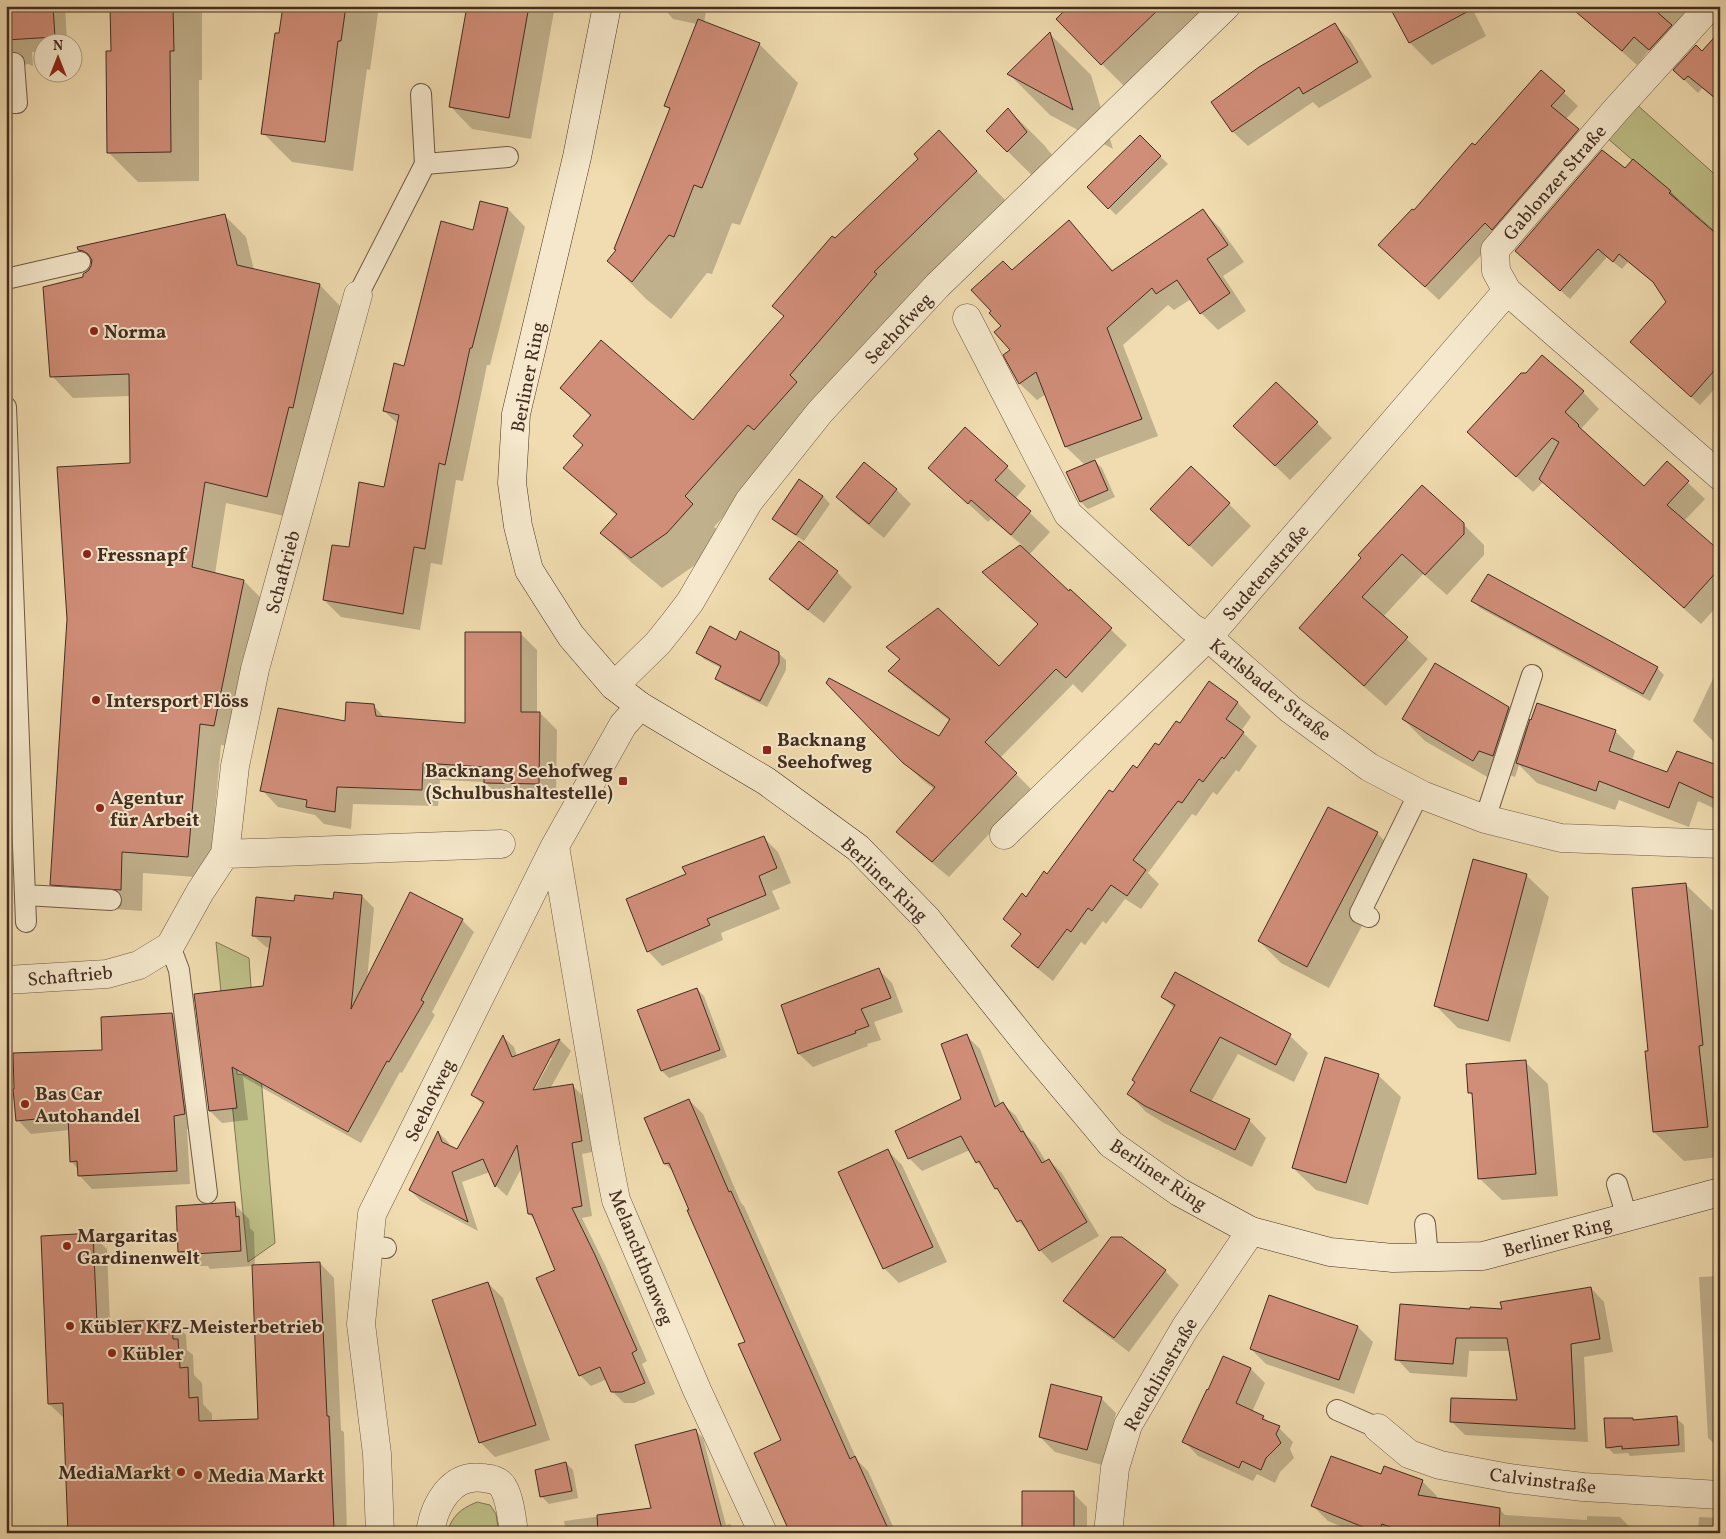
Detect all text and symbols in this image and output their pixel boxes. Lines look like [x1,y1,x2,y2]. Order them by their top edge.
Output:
north arrow [32,32,82,82]
text: N [53,37,63,56]
street label: Gablonzer Straße [1498,120,1613,247]
street label: Seehofweg [859,288,940,371]
place label: Norma [104,320,166,346]
street label: Berliner Ring [506,320,552,435]
marker: Norma [88,325,100,337]
street label: Sudetenstraße [1217,519,1316,627]
street label: Schaftrieb [260,528,308,617]
place label: Fressnapf [97,543,187,569]
marker: Fressnapf [81,548,93,560]
street label: Karlsbader Straße [1203,633,1336,748]
place label: Intersport Flöss [106,689,249,715]
marker: Intersport Flöss [90,694,102,706]
place label: Backnang Seehofweg [777,728,872,776]
marker: Backnang Seehofweg [761,744,773,756]
place label: Backnang Seehofweg (Schulbushaltestelle) [425,759,613,807]
marker: Backnang Seehofweg (Schulbushaltestelle) [617,775,629,787]
place label: Agentur für Arbeit [110,786,199,834]
marker: Agentur für Arbeit [94,802,106,814]
street label: Berliner Ring [834,832,933,929]
street label: Schaftrieb [26,960,114,994]
street label: Seehofweg [399,1055,462,1147]
place label: Bas Car Autohandel [35,1082,140,1130]
marker: Bas Car Autohandel [19,1098,31,1110]
street label: Berliner Ring [1104,1134,1212,1218]
street label: Melanchthonweg [601,1186,679,1329]
street label: Berliner Ring [1500,1211,1615,1265]
place label: Margaritas Gardinenwelt [77,1224,200,1272]
marker: Margaritas Gardinenwelt [61,1240,73,1252]
street label: Reuchlinstraße [1119,1314,1205,1436]
place label: Kübler KFZ-Meisterbetrieb [80,1315,323,1341]
marker: Kübler KFZ-Meisterbetrieb [64,1320,76,1332]
place label: Kübler [122,1342,184,1368]
marker: Kübler [106,1347,118,1359]
place label: MediaMarkt [58,1461,171,1487]
street label: Calvinstraße [1488,1463,1598,1501]
place label: Media Markt [208,1464,325,1490]
marker: MediaMarkt [175,1466,187,1478]
marker: Media Markt [192,1469,204,1481]

